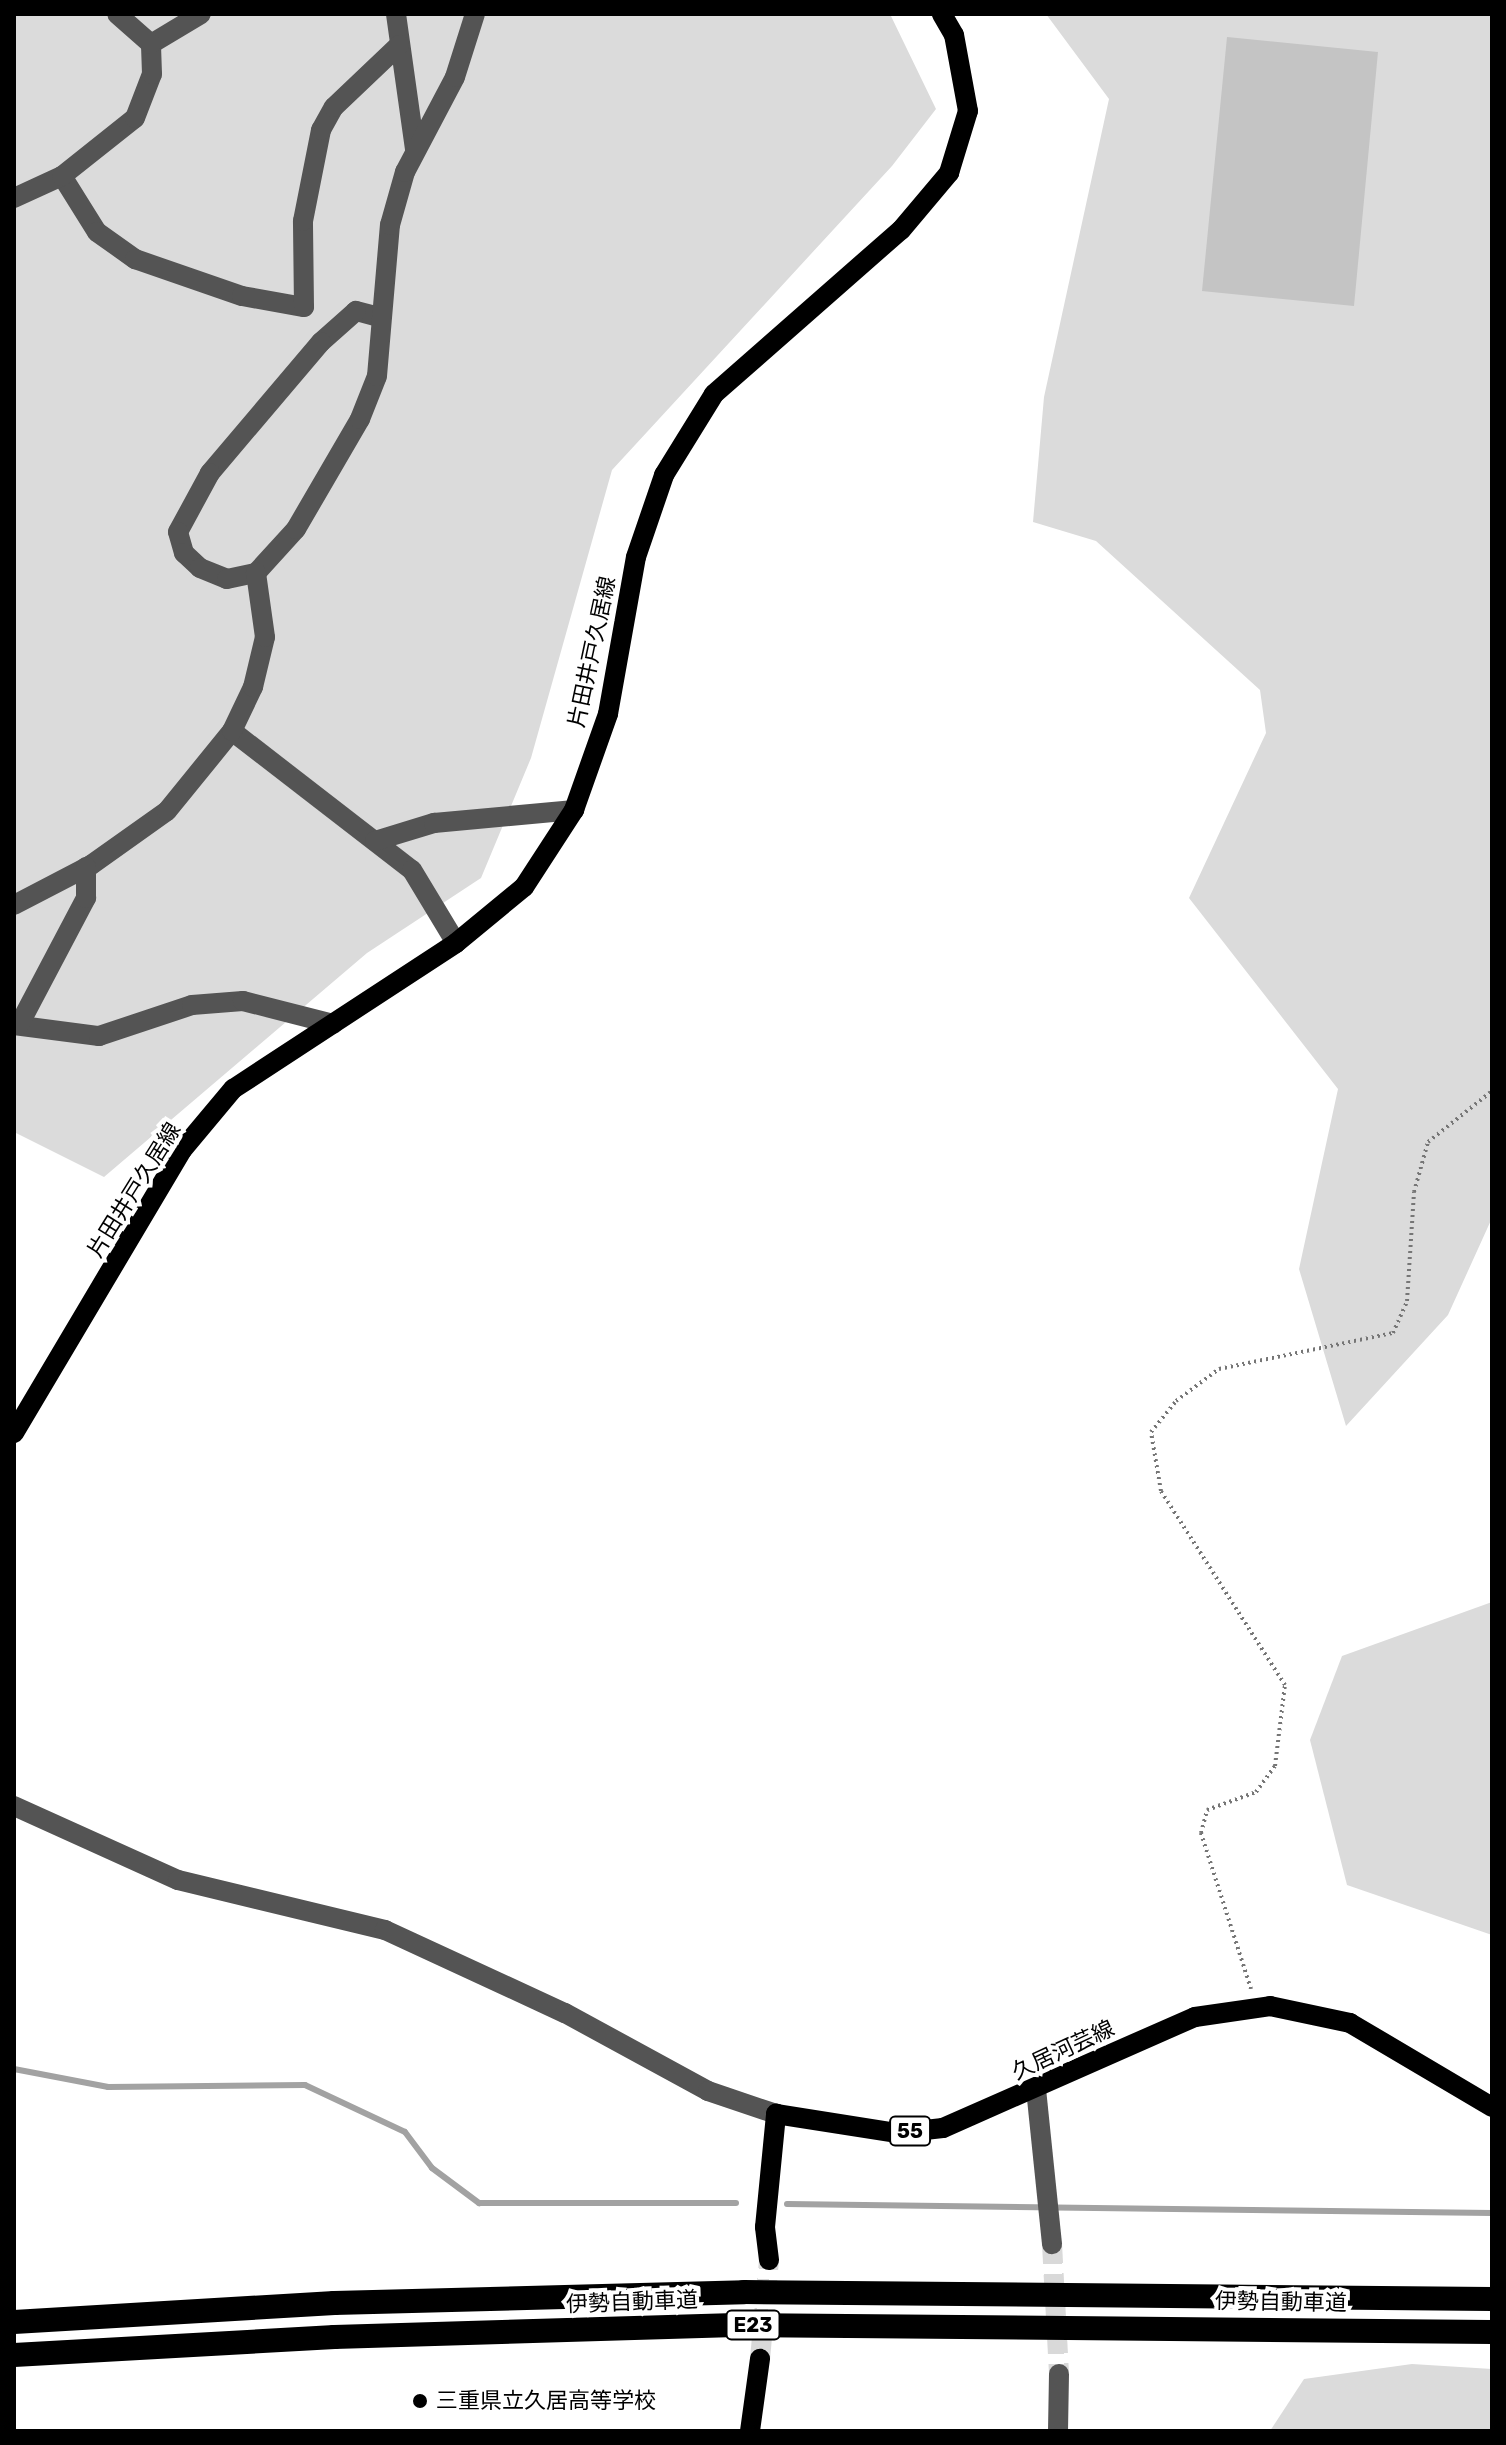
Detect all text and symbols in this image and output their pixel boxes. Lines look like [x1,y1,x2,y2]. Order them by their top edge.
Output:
street label: 片田井戸久居線 [563,574,621,730]
street label: 片田井戸久居線 [82,1118,186,1262]
street label: 久居河芸線 [1008,2015,1118,2085]
road number: 55 [888,2115,932,2147]
street label: 伊勢自動車道 [566,2287,698,2317]
street label: 伊勢自動車道 [1215,2288,1347,2316]
road number: E23 [725,2309,781,2341]
place label: 三重県立久居高等学校 [436,2388,656,2414]
marker: 三重県立久居高等学校 [411,2392,429,2410]

